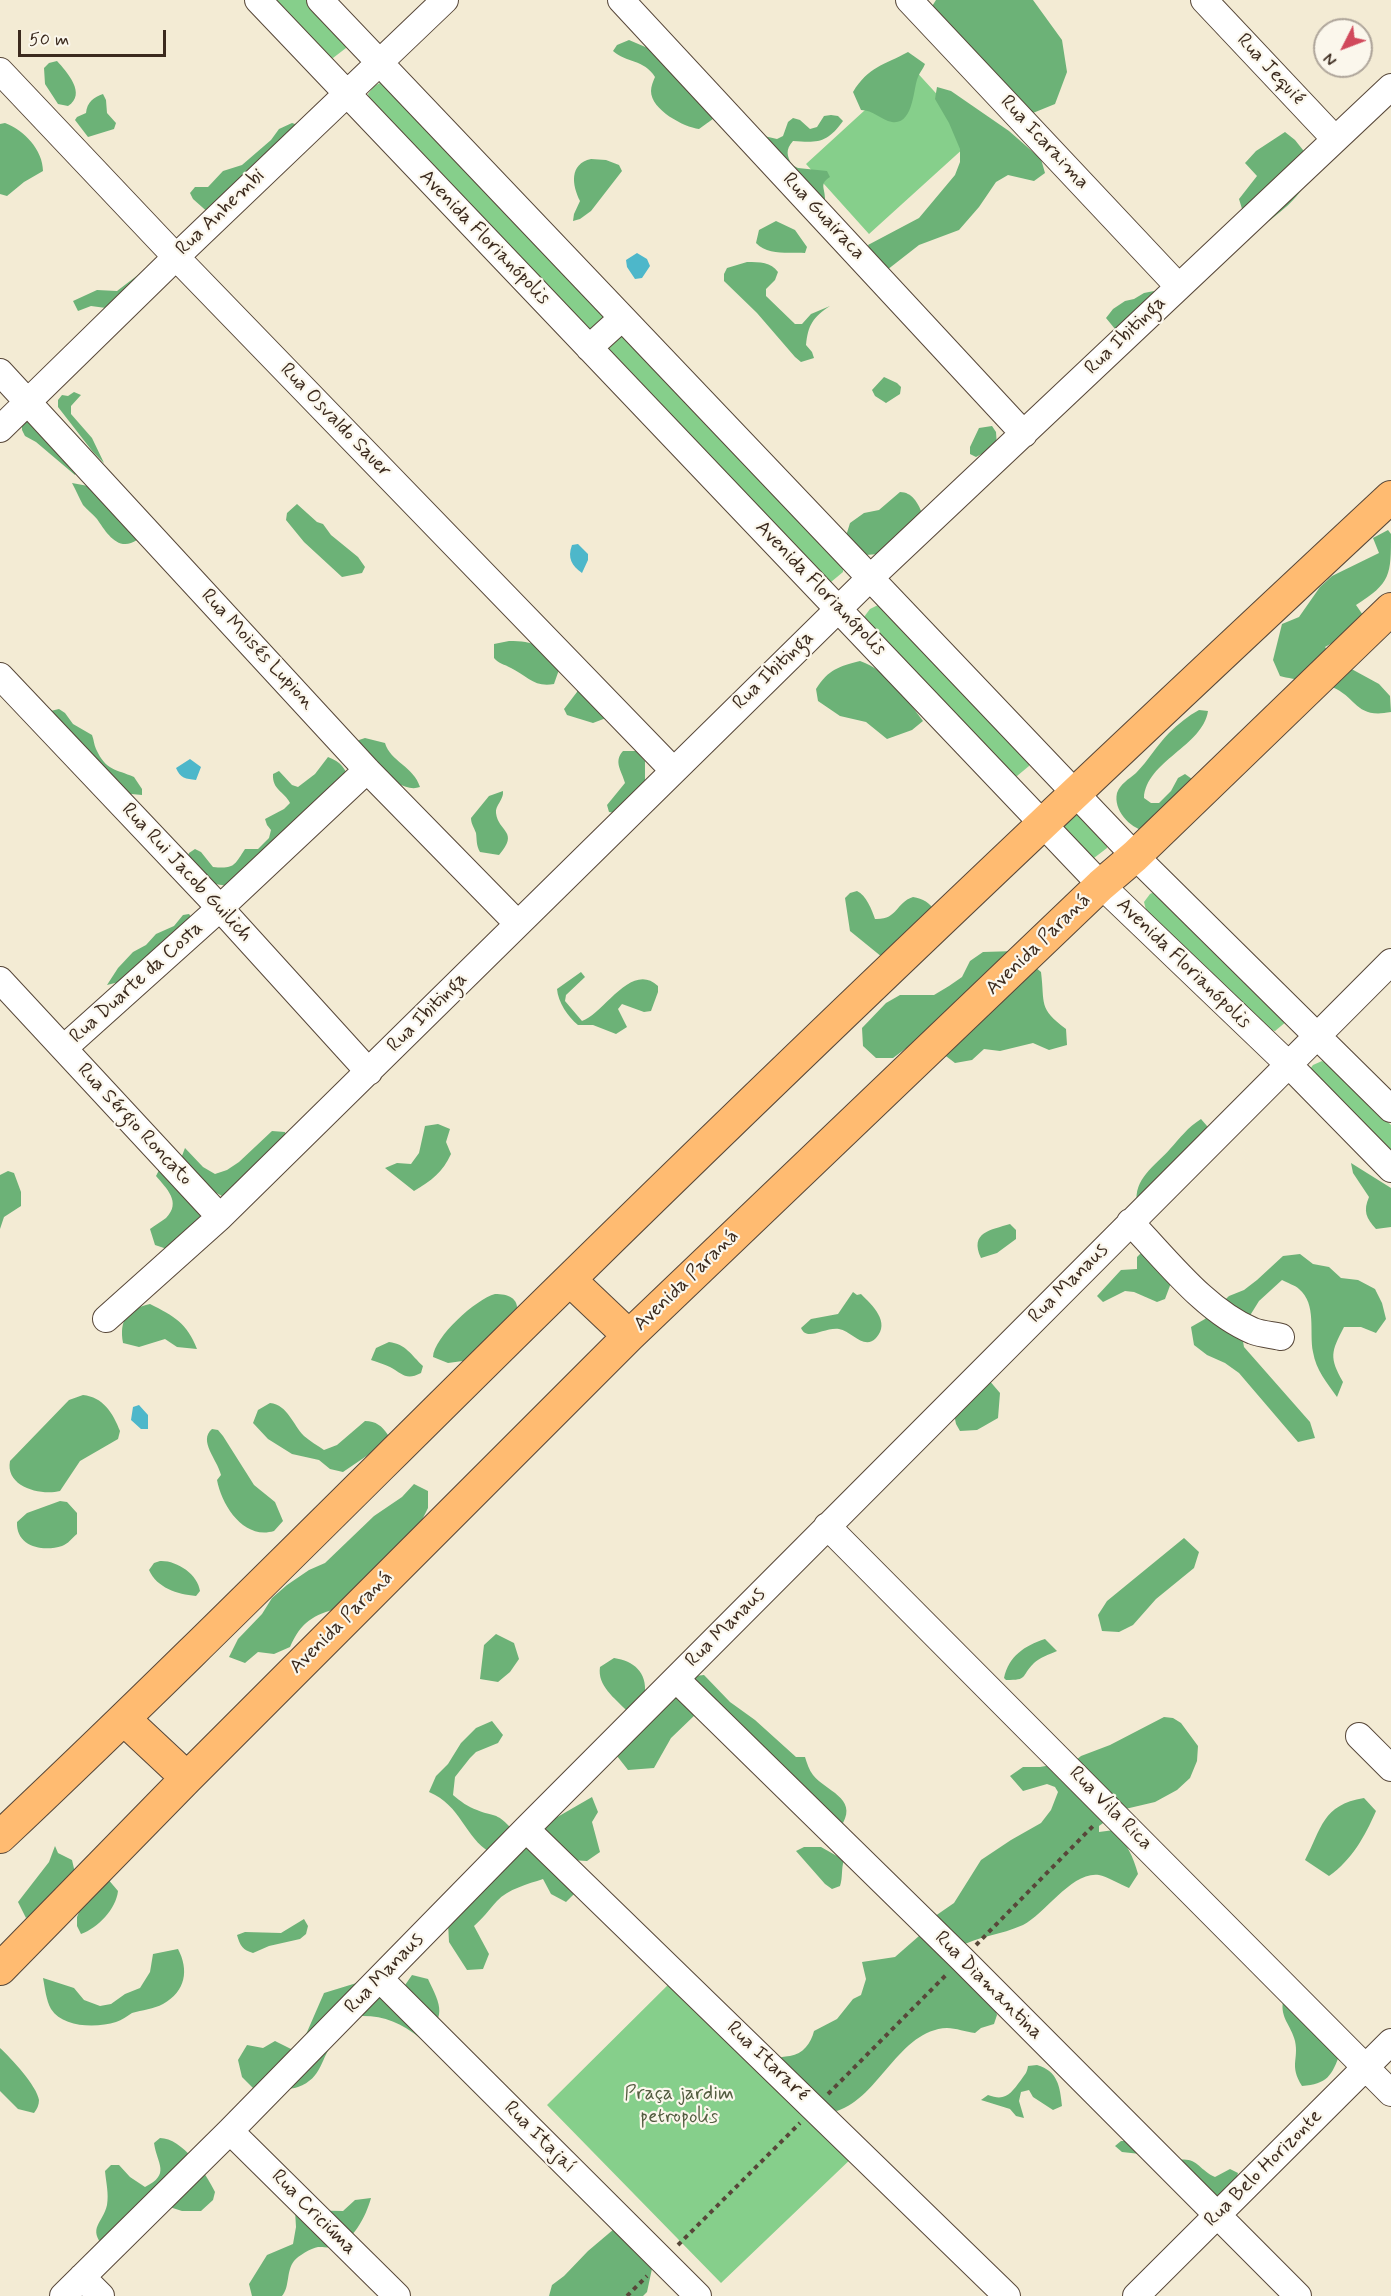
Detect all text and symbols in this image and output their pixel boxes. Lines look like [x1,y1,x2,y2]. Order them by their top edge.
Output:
scale bar [21,18,170,56]
north arrow [1313,18,1373,78]
text: 50 m [29,28,69,52]
street label: Rua Jequié [1231,29,1309,111]
text: N [1319,48,1342,70]
street label: Rua Icaraima [994,91,1094,195]
street label: Rua Anhembi [171,165,271,261]
street label: Avenida Florianópolis [413,166,555,310]
street label: Rua Guairaca [777,168,869,266]
street label: Rua Ibitinga [1080,291,1172,381]
street label: Rua Osvaldo Sauer [274,359,396,483]
street label: Avenida Florianópolis [749,517,891,661]
street label: Rua Moisés Lupion [195,585,319,715]
street label: Rua Ibitinga [728,626,820,716]
street label: Rua Rui Jacob Guilich [116,799,256,947]
street label: Avenida Paraná [982,889,1096,1001]
street label: Avenida Florianópolis [1111,893,1255,1035]
street label: Rua Duarte da Costa [65,917,209,1049]
street label: Rua Ibitinga [383,968,473,1058]
street label: Rua Sérgio Roncato [71,1059,197,1191]
street label: Avenida Paraná [630,1225,744,1337]
street label: Rua Manaus [1024,1239,1114,1329]
street label: Avenida Paraná [285,1566,399,1680]
street label: Rua Manaus [681,1583,771,1673]
street label: Rua Vila Rica [1063,1762,1157,1856]
street label: Rua Diamantina [929,1927,1047,2045]
street label: Rua Manaus [340,1928,430,2020]
street label: Rua Itararé [721,2017,813,2107]
park label: Praça jardim petropolis [624,2083,734,2130]
street label: Rua Itajaí [498,2097,580,2179]
street label: Rua Belo Horizonte [1200,2105,1328,2233]
street label: Rua Criciúma [265,2165,361,2261]

